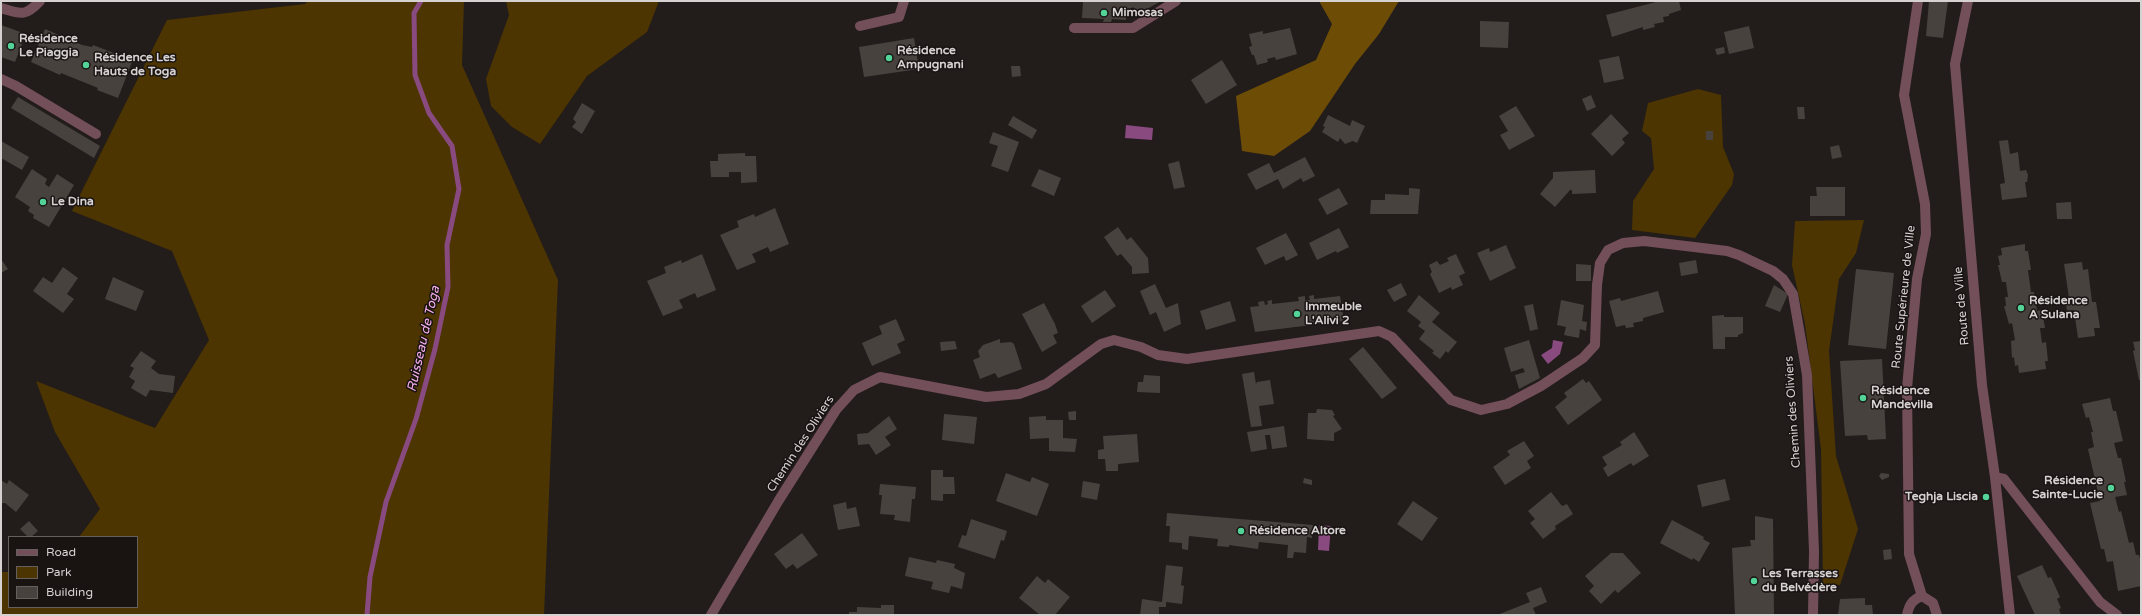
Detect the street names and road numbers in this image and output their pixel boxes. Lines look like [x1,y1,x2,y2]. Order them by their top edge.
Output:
street label: Route Supérieure de Ville [1889,225,1919,369]
street label: Route de Ville [1951,266,1973,346]
street label: Chemin des Oliviers [1782,356,1804,468]
street label: Chemin des Oliviers [764,393,838,495]

